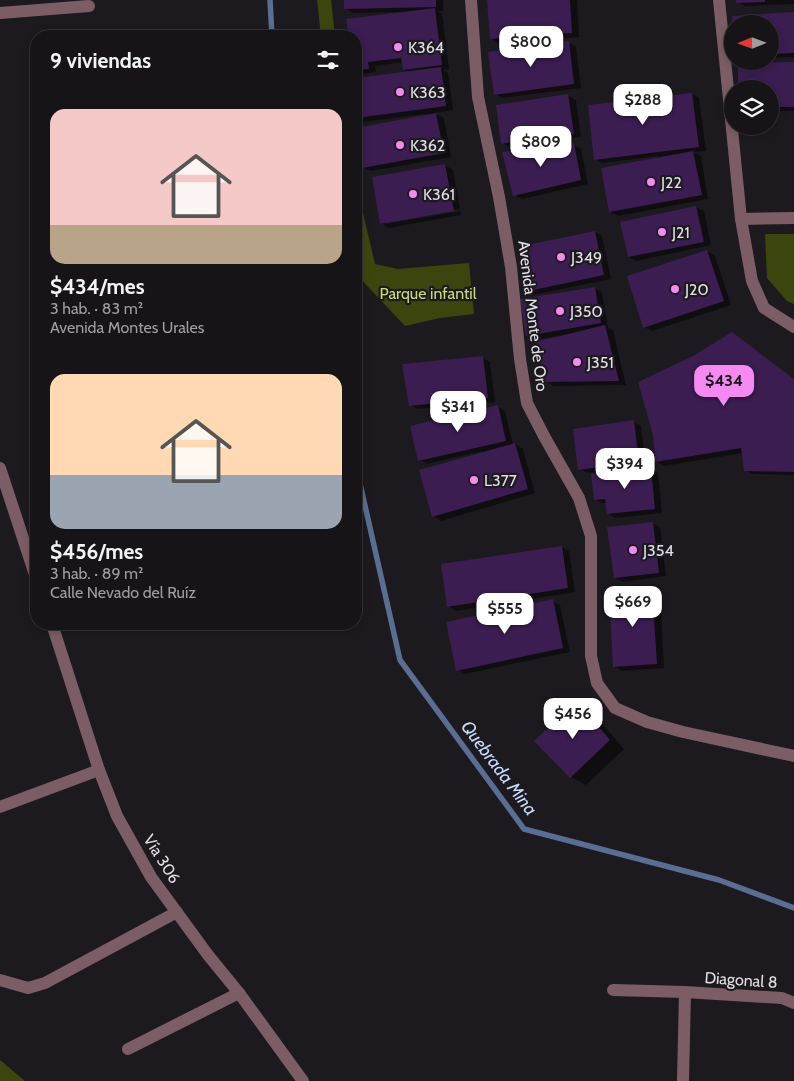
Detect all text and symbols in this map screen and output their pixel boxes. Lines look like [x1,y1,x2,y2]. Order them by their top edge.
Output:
north arrow [724,15,779,70]
map controls [724,15,779,135]
pin: $800 [501,26,561,68]
text: $800 [510,32,552,51]
place label: K364 [408,38,444,57]
marker: K364 [392,41,404,53]
icon: filters [314,46,342,74]
text: 9 viviendas [50,48,151,73]
button: layers [724,80,779,135]
place label: K363 [410,83,445,102]
pin: $288 [613,84,673,126]
marker: K363 [394,86,406,98]
text: $288 [624,90,662,109]
pin: $809 [511,126,571,168]
text: $809 [521,132,561,151]
place label: K362 [410,136,445,155]
marker: K362 [394,139,406,151]
icon: home [151,141,241,231]
place label: J22 [660,173,682,192]
marker: J22 [645,176,657,188]
place label: K361 [423,185,455,204]
marker: K361 [407,188,419,200]
place label: J21 [671,223,690,242]
marker: J21 [656,226,668,238]
street label: Avenida Monte de Oro [514,240,552,393]
place label: J349 [570,248,602,267]
marker: J349 [555,251,567,263]
text: $434/mes [50,274,145,299]
place label: J20 [684,280,709,299]
marker: J20 [669,283,681,295]
park label: Parque infantil [379,284,477,303]
text: 3 hab. · 83 m² [50,299,143,318]
place label: J350 [569,302,603,321]
marker: J350 [554,305,566,317]
text: Avenida Montes Urales [50,318,204,337]
place label: J351 [586,353,614,372]
marker: J351 [571,356,583,368]
pin: $434 [694,364,754,407]
text: $434 [705,371,743,390]
pin: $341 [428,390,488,433]
text: $341 [441,397,475,416]
icon: home [151,406,241,496]
pin: $394 [595,448,655,490]
text: $394 [607,454,643,473]
place label: L377 [484,471,517,490]
marker: L377 [468,474,480,486]
text: $456/mes [50,539,143,564]
place label: J354 [642,541,674,560]
marker: J354 [627,544,639,556]
text: 3 hab. · 89 m² [50,564,143,583]
text: Calle Nevado del Ruíz [50,583,196,602]
pin: $669 [603,586,663,628]
pin: $555 [475,592,535,635]
text: $669 [615,592,651,611]
text: $555 [487,599,523,618]
pin: $456 [543,698,603,740]
text: $456 [555,704,591,723]
water label: Quebrada Mina [456,716,542,820]
street label: Vía 306 [140,831,184,887]
street label: Diagonal 8 [704,968,778,992]

